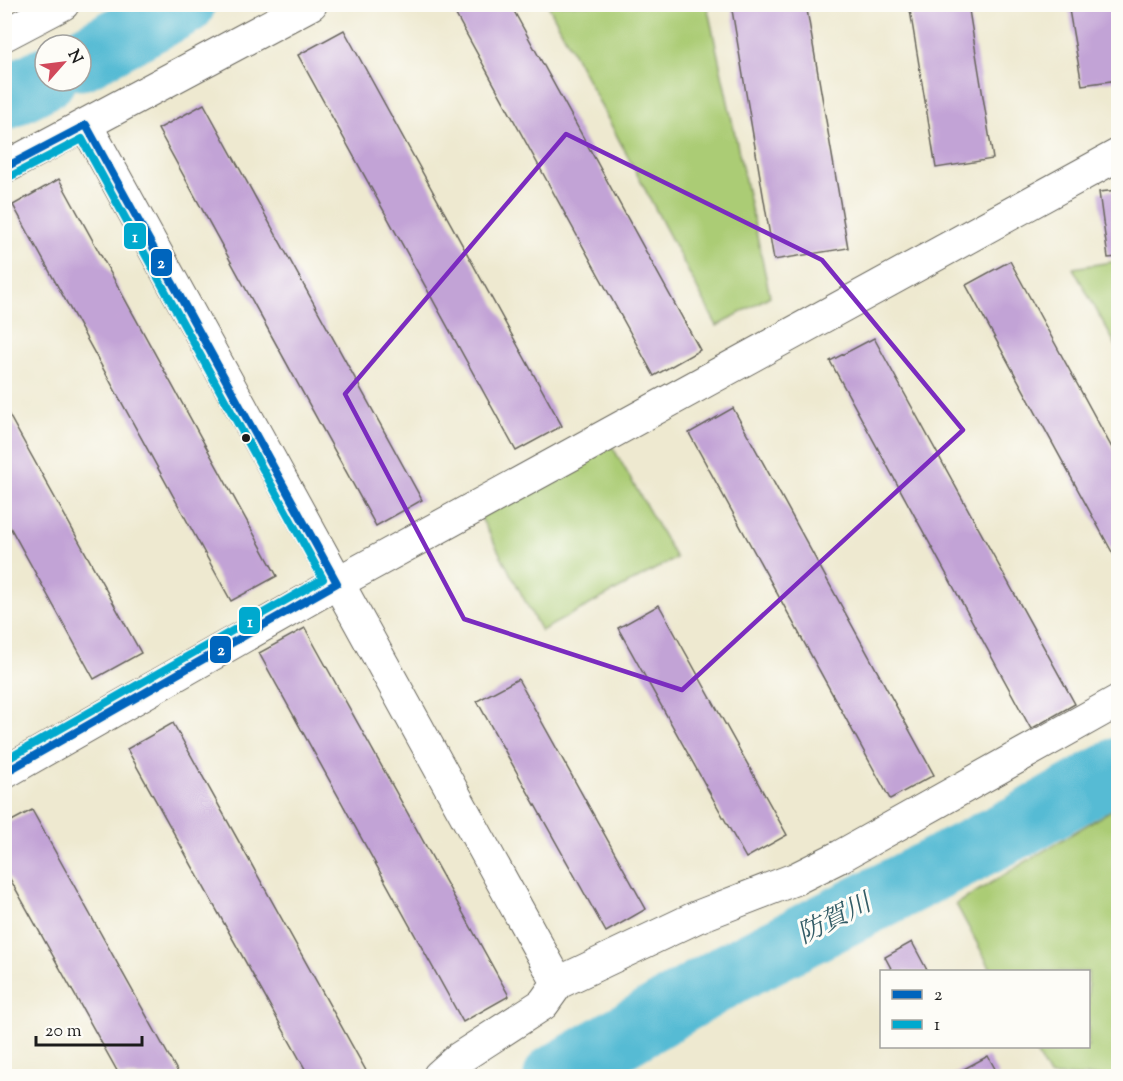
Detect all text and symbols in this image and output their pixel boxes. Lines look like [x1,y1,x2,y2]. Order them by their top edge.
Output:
north arrow [33,33,93,93]
text: N [61,46,87,68]
line badge: 1 [123,222,147,250]
text: 1 [132,227,138,250]
line badge: 2 [150,248,173,277]
text: 2 [157,253,165,276]
unlabelled marker [240,432,252,444]
line badge: 1 [238,606,261,635]
text: 1 [247,612,253,635]
line badge: 2 [209,635,232,664]
text: 2 [217,640,225,663]
water label: 防賀川 [792,884,881,954]
legend [880,970,1090,1048]
text: 2 [934,983,943,1009]
scale bar [36,1009,142,1047]
text: 1 [934,1013,940,1039]
text: 20 m [45,1019,82,1045]

